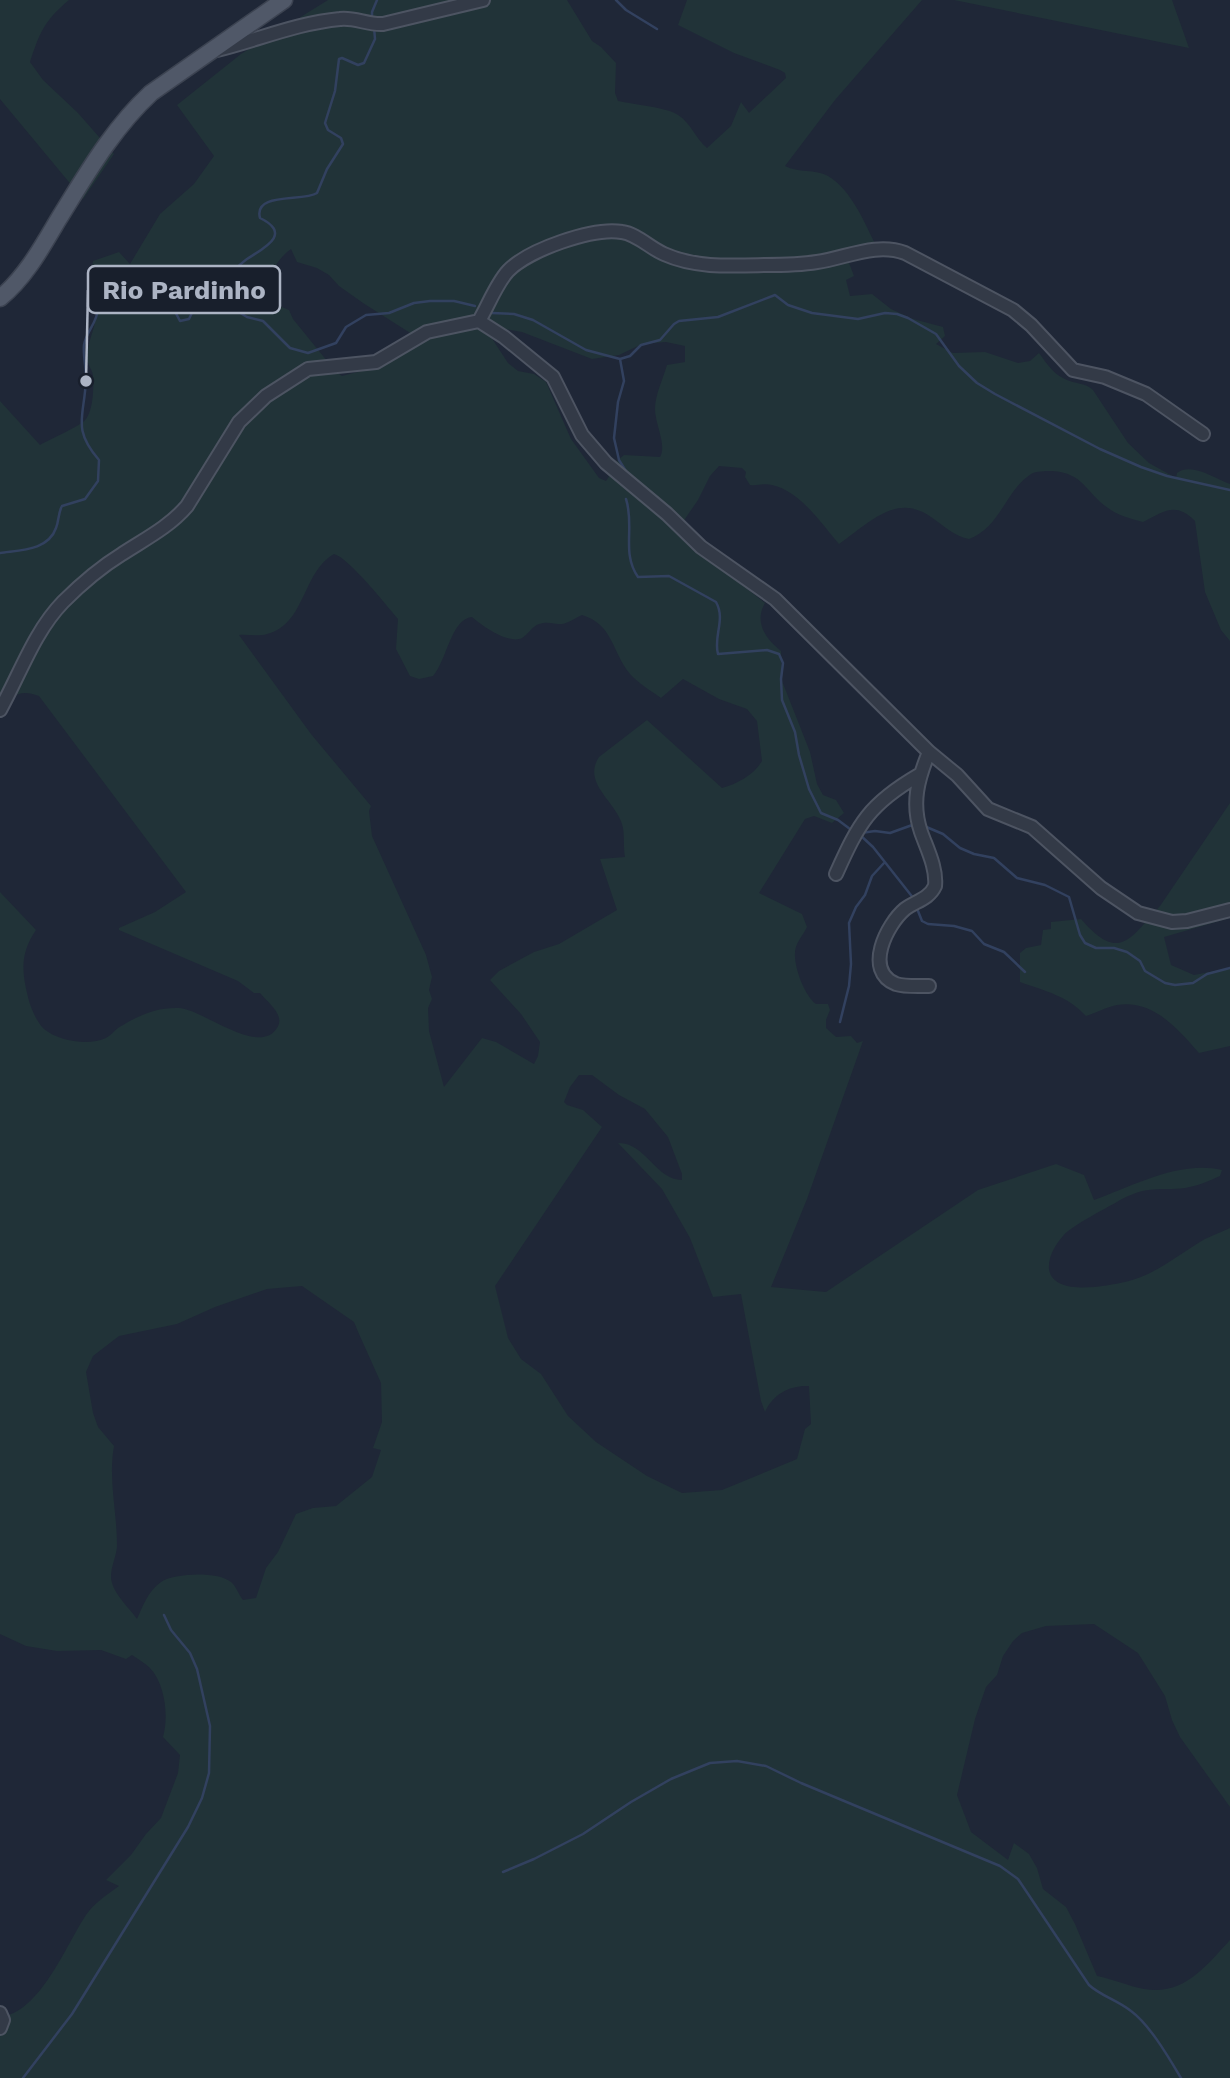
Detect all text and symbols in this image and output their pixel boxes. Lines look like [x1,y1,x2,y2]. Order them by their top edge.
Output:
callout: Rio Pardinho [88,266,280,313]
text: Rio Pardinho [102,275,266,305]

